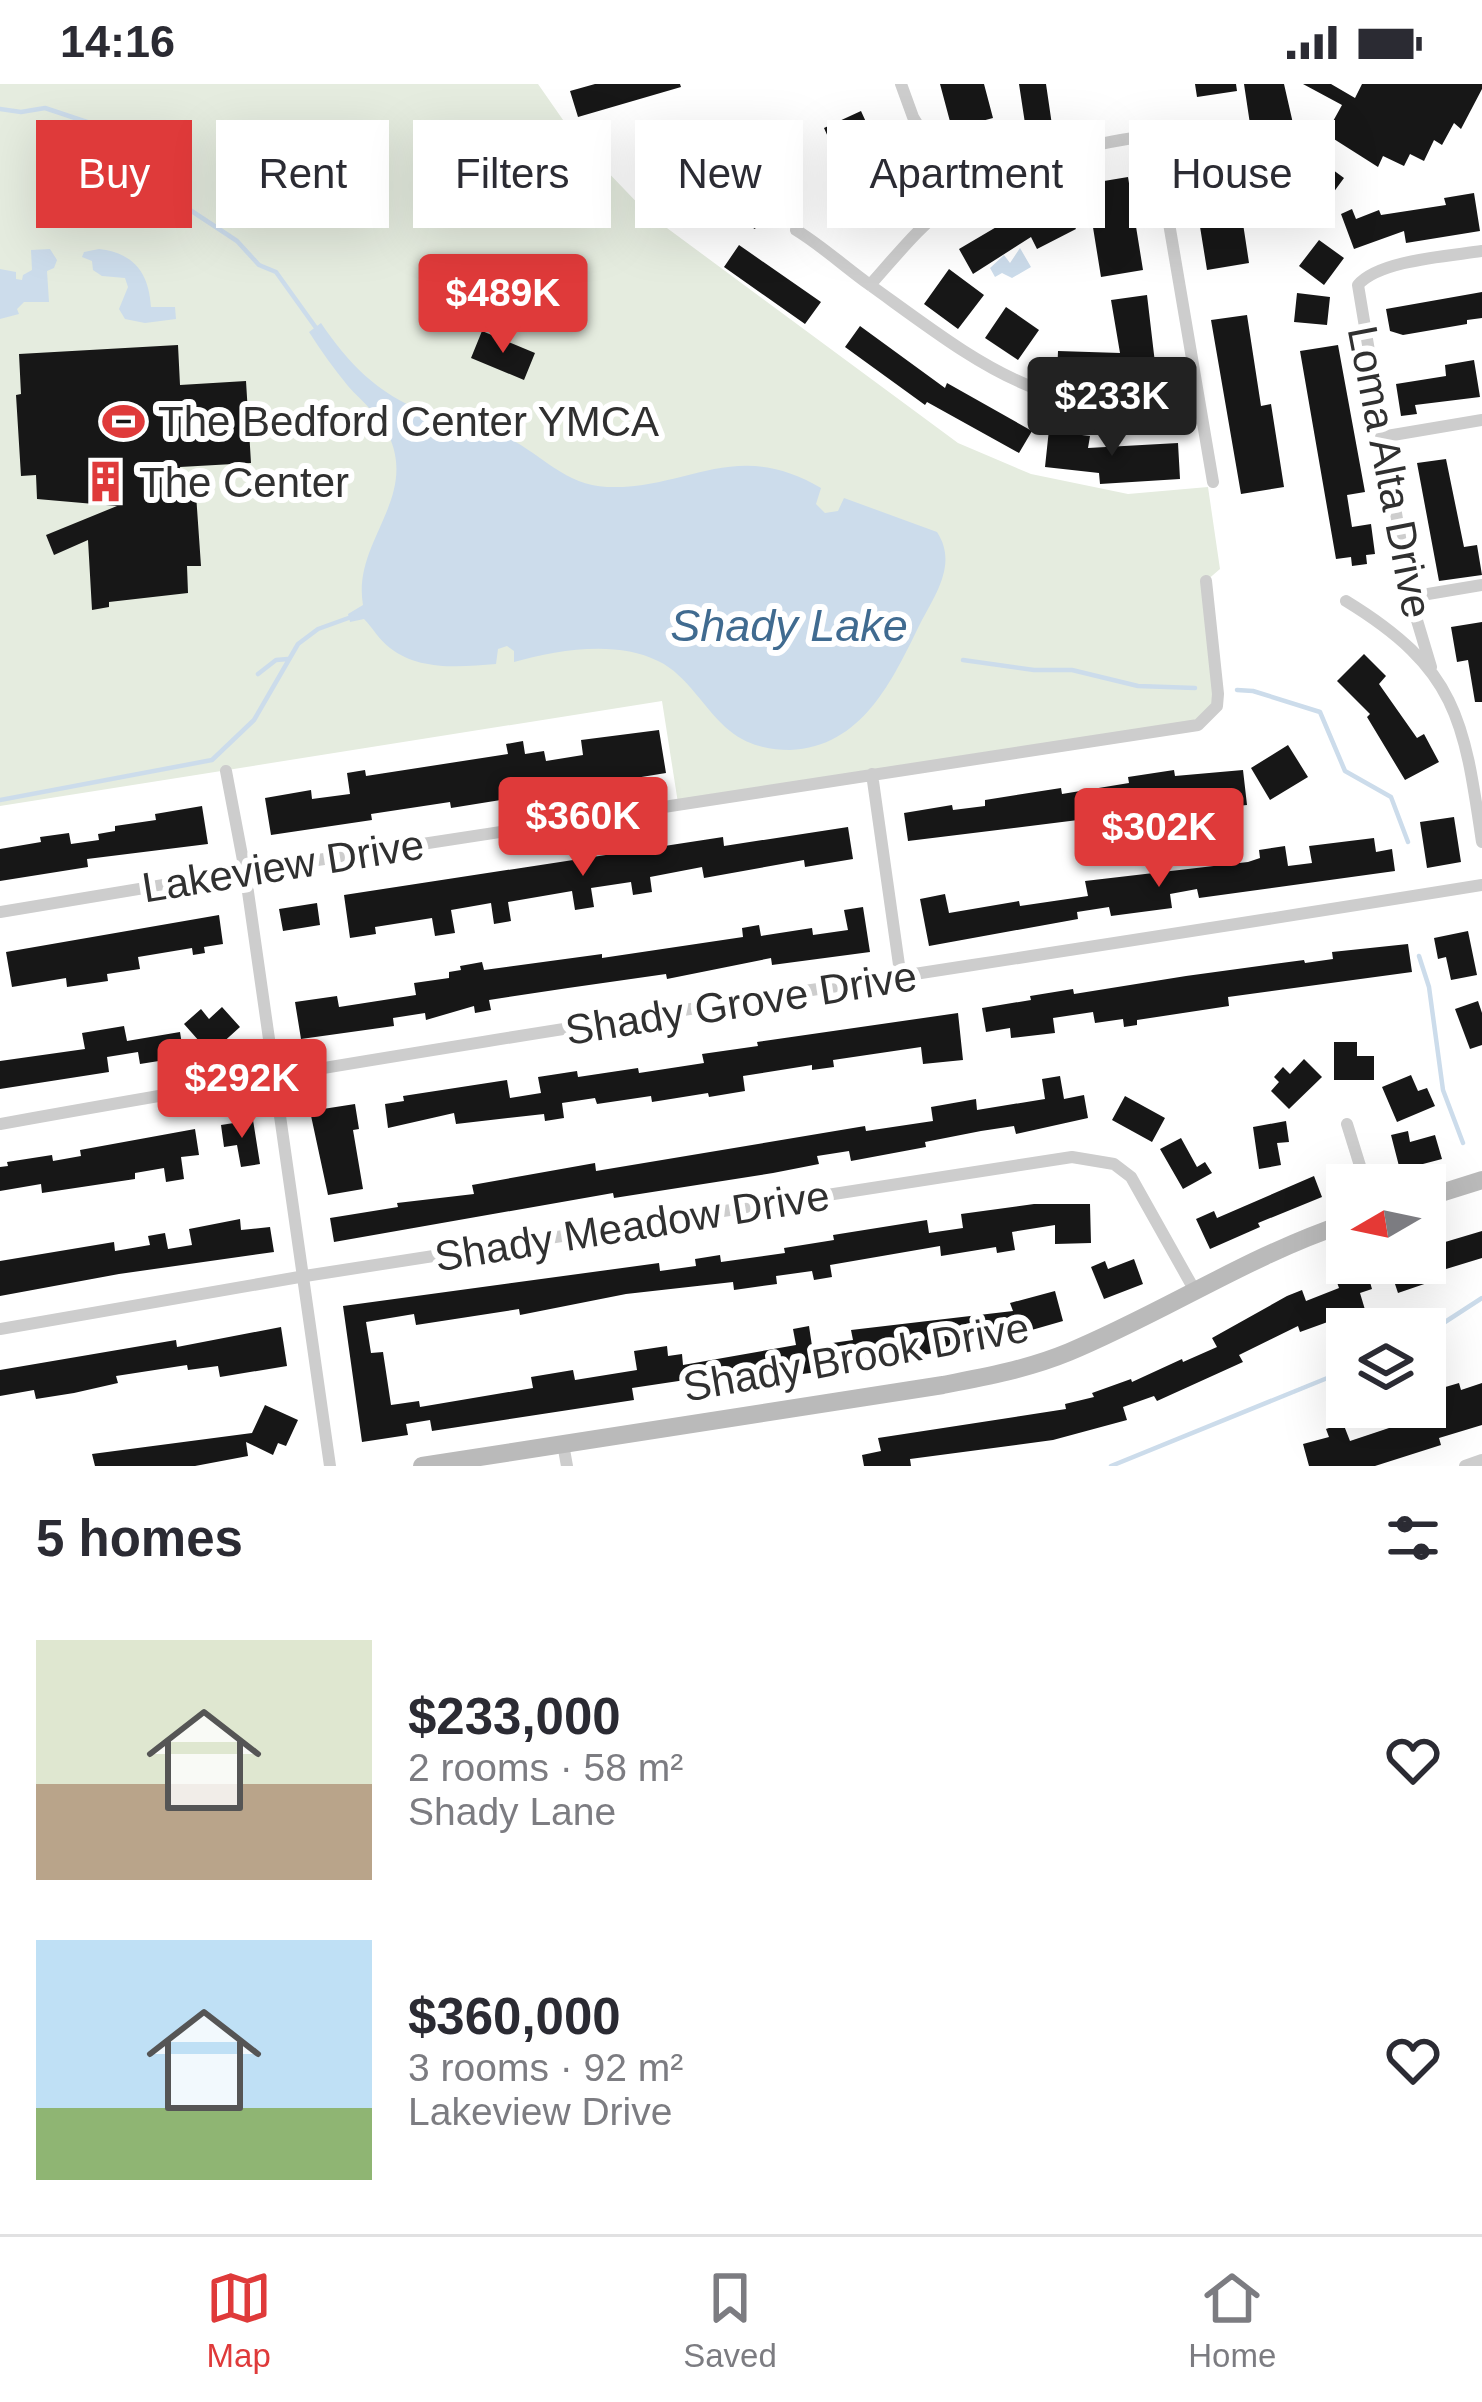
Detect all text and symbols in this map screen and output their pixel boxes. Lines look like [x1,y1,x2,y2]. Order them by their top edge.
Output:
text: 14:16 [60,16,175,67]
chip: Buy [36,120,192,228]
chip: Rent [216,120,389,228]
chip: Filters [413,120,611,228]
chip: New [635,120,803,228]
chip: Apartment [827,120,1105,228]
chip: House [1129,120,1335,228]
pin: $489K [419,254,587,356]
text: $489K [446,271,560,314]
street label: Loma Alta Drive [1339,322,1441,622]
pin: $233K [1028,357,1196,459]
text: $233K [1055,374,1169,417]
sports icon: The Bedford Center YMCA [101,398,147,444]
place label: The Bedford Center YMCA [158,398,659,445]
building icon: The Center [82,459,128,505]
place label: The Center [139,459,349,506]
water label: Shady Lake [670,600,908,651]
pin: $360K [499,777,667,879]
pin: $302K [1075,788,1243,890]
text: $360K [526,794,640,837]
text: $302K [1102,805,1216,848]
street label: Lakeview Drive [139,821,427,911]
street label: Shady Grove Drive [562,952,920,1054]
pin: $292K [158,1039,326,1141]
text: $292K [185,1056,299,1099]
north arrow [1326,1164,1446,1284]
map controls [1326,1164,1446,1428]
street label: Shady Meadow Drive [431,1172,833,1280]
street label: Shady Brook Drive [680,1303,1032,1411]
button: layers [1326,1308,1446,1428]
icon: filters [1380,1505,1446,1571]
text: 5 homes [36,1510,243,1567]
icon: home [132,1688,276,1832]
text: $233,000 [408,1688,621,1745]
icon: heart [1380,1727,1446,1793]
text: 2 rooms · 58 m² [408,1746,683,1789]
text: Shady Lane [408,1790,616,1833]
icon: home [132,1988,276,2132]
text: $360,000 [408,1988,621,2045]
icon: heart [1380,2027,1446,2093]
text: 3 rooms · 92 m² [408,2046,683,2089]
text: Lakeview Drive [408,2090,672,2133]
tab: Map [206,2265,272,2375]
tab: Saved [683,2265,777,2375]
tab: Home [1188,2265,1276,2375]

